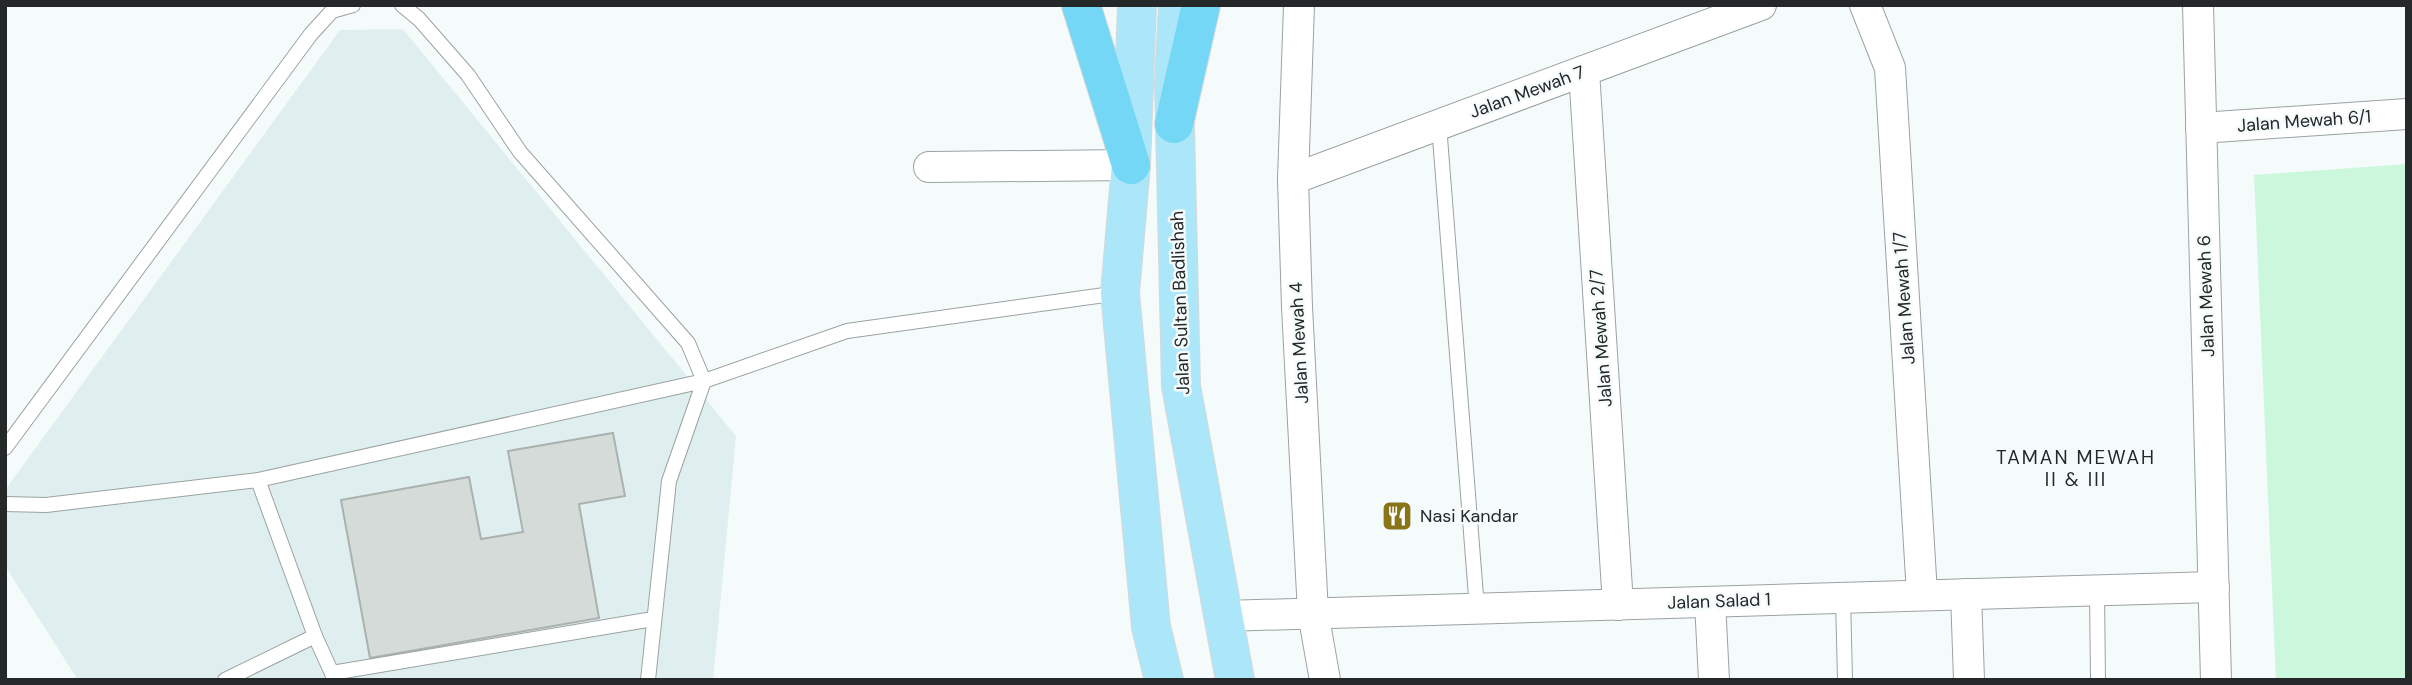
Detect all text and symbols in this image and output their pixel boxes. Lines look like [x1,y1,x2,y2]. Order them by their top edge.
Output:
street label: Jalan Mewah 7 [1466,60,1588,124]
street label: Jalan Mewah 6/1 [2236,104,2372,138]
street label: Jalan Sultan Badlishah [1165,211,1195,395]
street label: Jalan Mewah 1/7 [1887,231,1921,365]
street label: Jalan Mewah 6 [2192,234,2220,358]
street label: Jalan Mewah 2/7 [1584,268,1618,408]
street label: Jalan Mewah 4 [1284,281,1314,405]
district label: TAMAN MEWAH II & III [1996,445,2156,492]
restaurant icon: Nasi Kandar [1380,499,1414,533]
place label: Nasi Kandar [1420,504,1519,528]
street label: Jalan Salad 1 [1667,587,1771,615]

